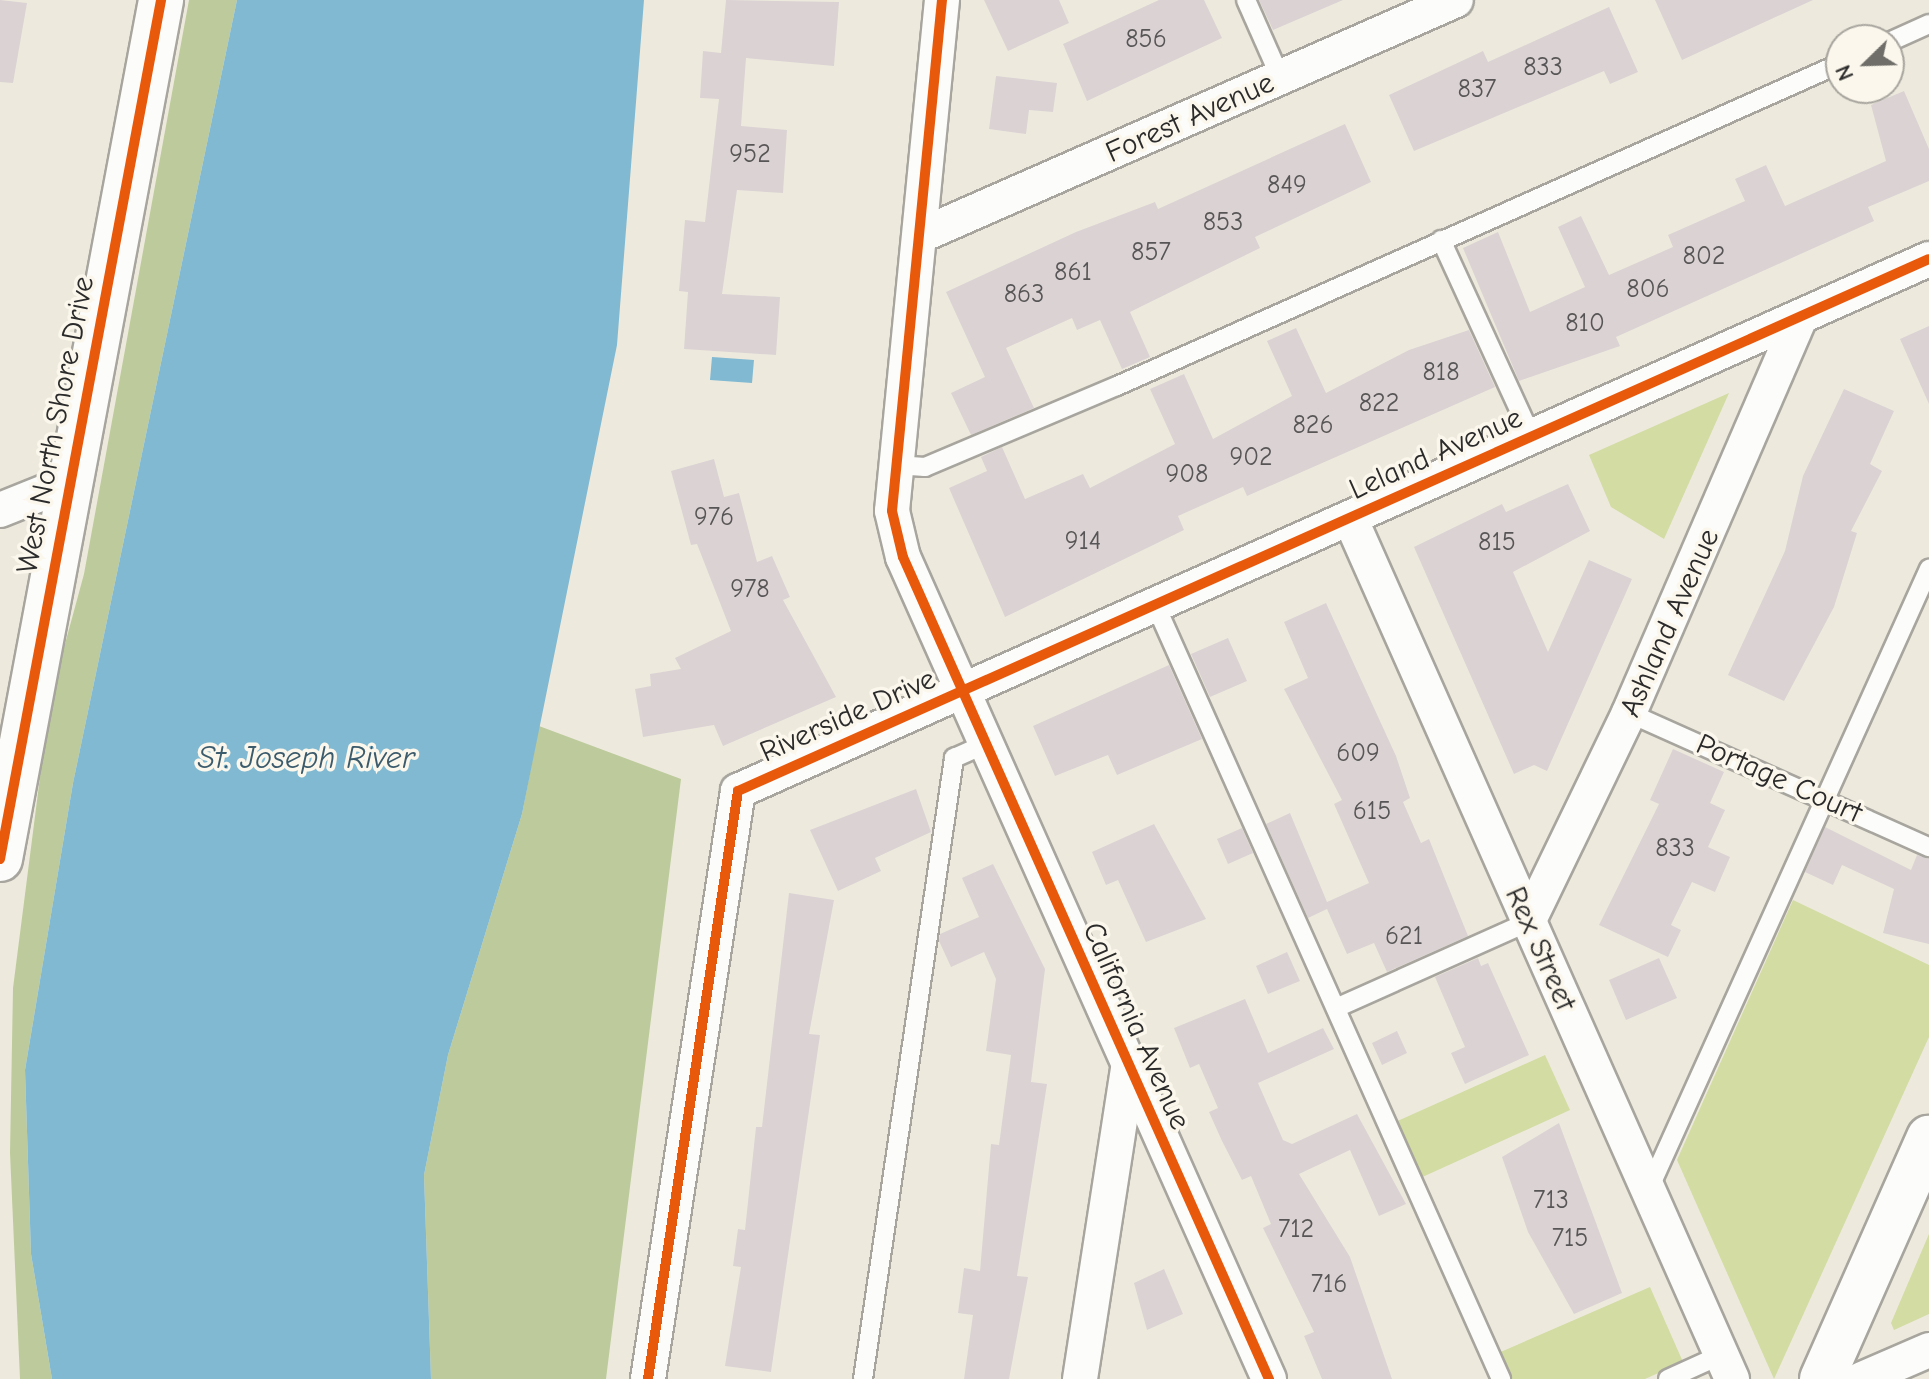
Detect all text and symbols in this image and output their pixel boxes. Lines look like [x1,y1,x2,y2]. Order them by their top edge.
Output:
house number: 856 [1125,24,1167,56]
north arrow [1825,24,1905,104]
house number: 833 [1523,52,1563,84]
text: N [1830,61,1860,84]
street label: Forest Avenue [1100,65,1280,171]
house number: 837 [1458,74,1496,106]
house number: 952 [729,139,771,171]
house number: 849 [1267,170,1307,202]
house number: 853 [1203,207,1243,239]
house number: 857 [1131,237,1171,269]
house number: 802 [1683,241,1725,273]
house number: 861 [1054,257,1092,289]
street label: West North Shore Drive [10,273,102,577]
house number: 806 [1626,274,1670,306]
house number: 863 [1004,279,1044,311]
house number: 810 [1565,308,1605,340]
house number: 818 [1422,357,1460,389]
house number: 822 [1359,388,1399,420]
street label: Leland Avenue [1344,400,1528,508]
house number: 826 [1292,410,1334,442]
house number: 902 [1229,442,1273,474]
house number: 908 [1165,459,1209,491]
house number: 976 [694,502,734,534]
street label: Ashland Avenue [1612,523,1728,723]
house number: 914 [1065,526,1101,558]
house number: 815 [1478,527,1516,559]
house number: 978 [730,574,770,606]
street label: Riverside Drive [755,661,941,771]
street label: Portage Court [1691,726,1867,832]
house number: 609 [1336,738,1380,770]
water label: St. Joseph River [197,739,415,777]
house number: 615 [1353,796,1391,828]
house number: 833 [1655,833,1695,865]
street label: Rex Street [1497,881,1583,1017]
street label: California Avenue [1074,917,1198,1135]
house number: 621 [1385,921,1423,953]
house number: 713 [1533,1185,1569,1217]
house number: 712 [1278,1214,1314,1246]
house number: 715 [1552,1223,1588,1255]
house number: 716 [1311,1269,1347,1301]

